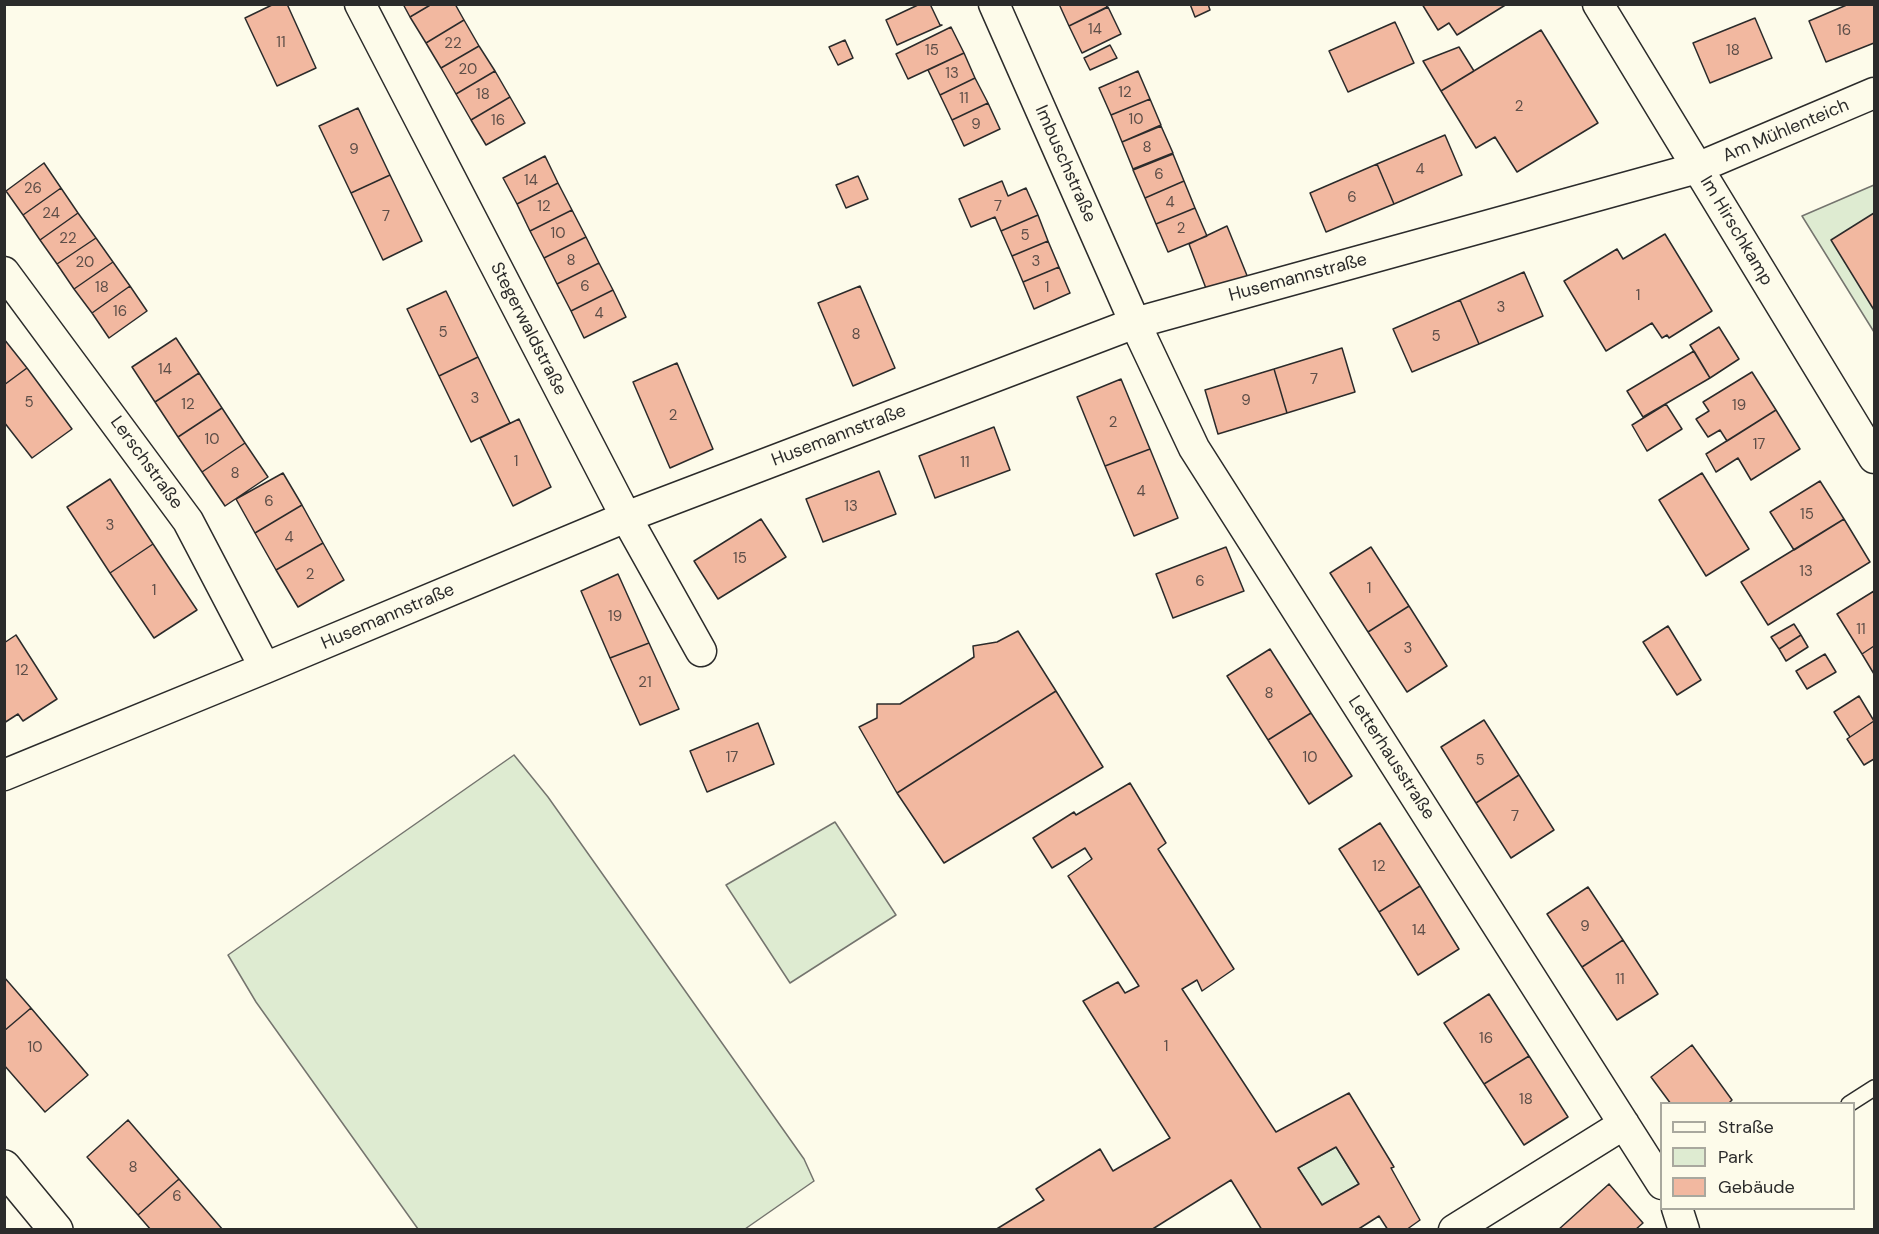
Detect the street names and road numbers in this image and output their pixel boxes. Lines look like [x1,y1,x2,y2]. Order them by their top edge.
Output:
street label: Am Mühlenteich [1720,95,1852,167]
street label: Imbuschstraße [1030,102,1100,226]
street label: Im Hirschkamp [1695,172,1777,290]
street label: Husemannstraße [1226,249,1370,307]
street label: Stegerwaldstraße [485,259,571,399]
street label: Husemannstraße [769,400,909,472]
street label: Lerschstraße [105,412,187,514]
street label: Husemannstraße [318,579,458,655]
street label: Letterhausstraße [1343,692,1439,824]

